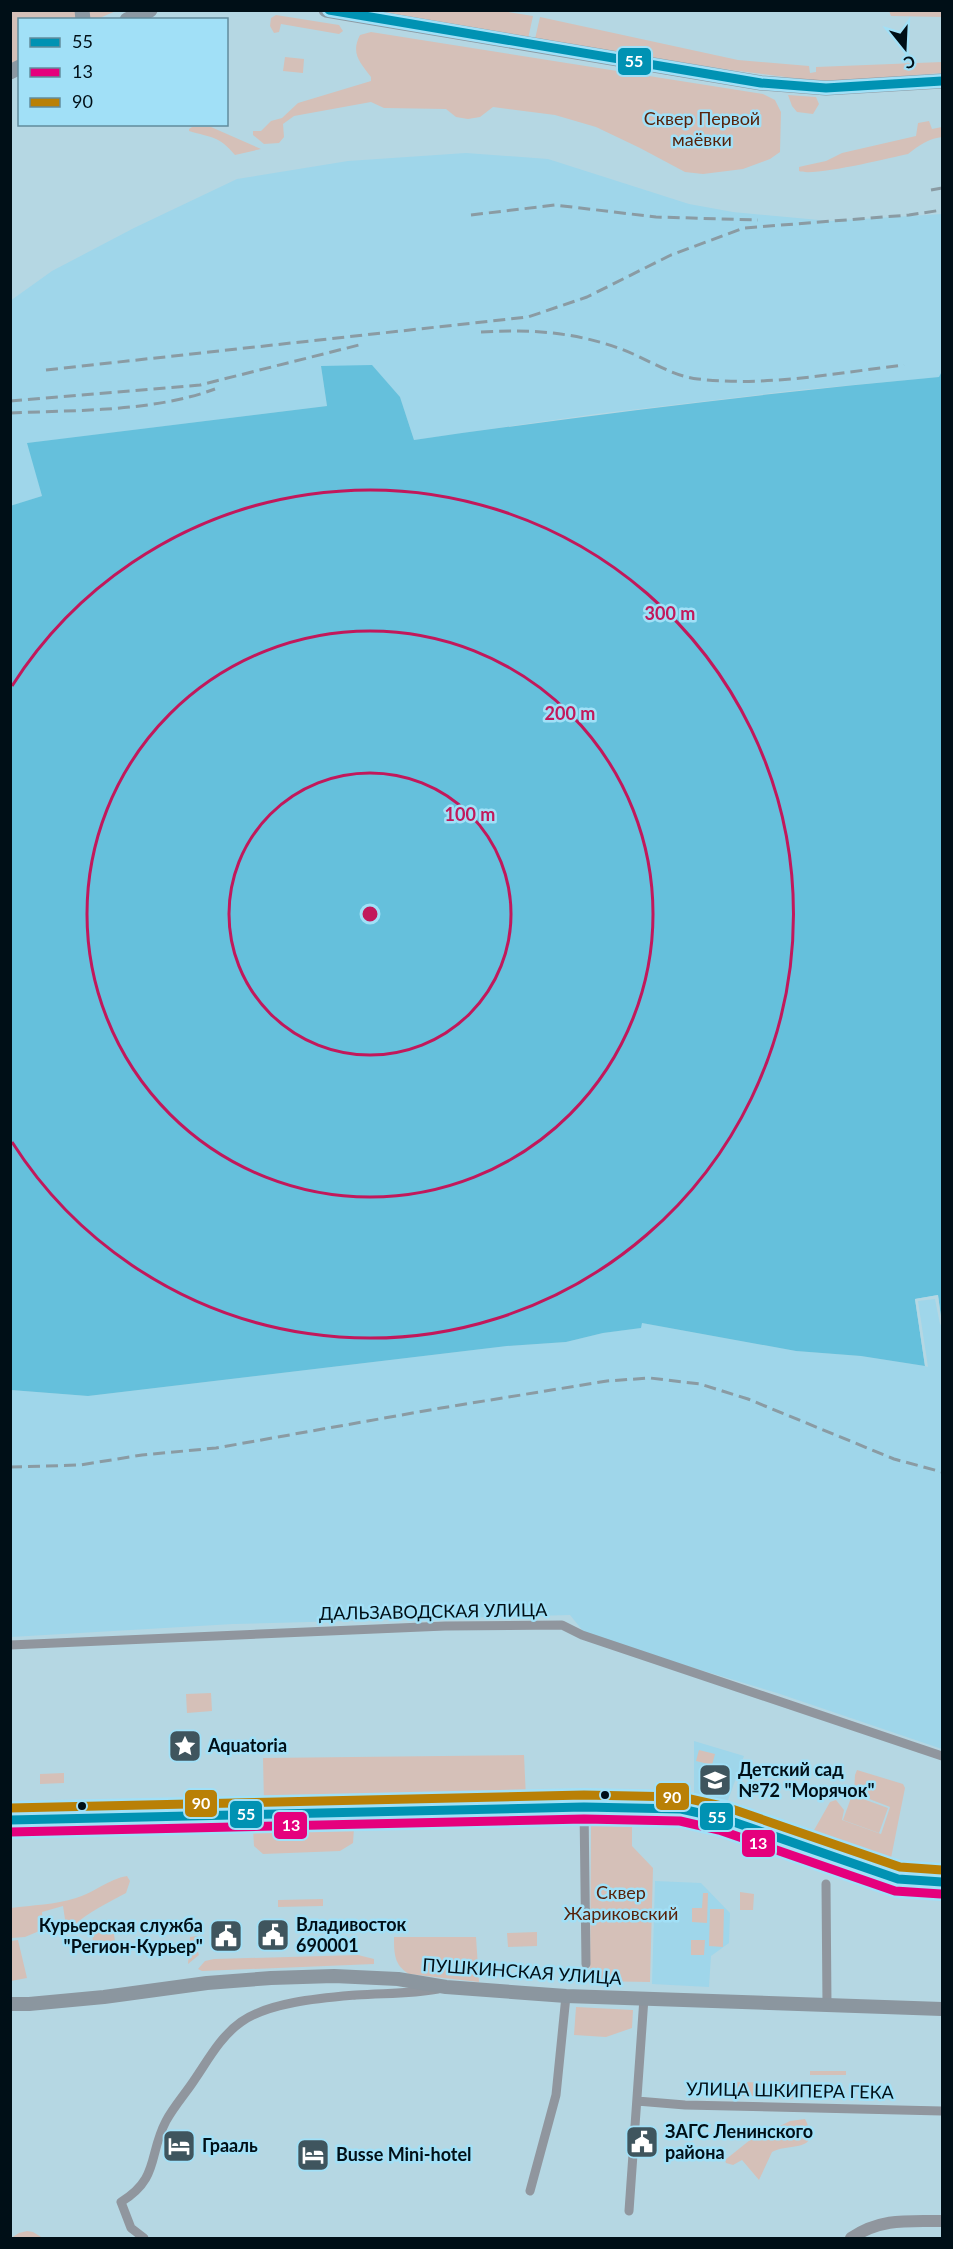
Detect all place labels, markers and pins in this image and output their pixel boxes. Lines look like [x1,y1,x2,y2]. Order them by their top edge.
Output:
centre of rings [360,904,380,924]
place icon: Aquatoria [167,1728,203,1764]
place label: Aquatoria [207,1734,287,1756]
place label: Детский сад №72 "Морячок" [738,1758,875,1801]
school or university icon: Детский сад №72 "Морячок" [697,1762,733,1798]
unlabelled marker [599,1789,611,1801]
unlabelled marker [76,1800,88,1812]
place label: Владивосток 690001 [296,1913,407,1956]
place label: Курьерская служба "Регион-Курьер" [39,1914,203,1957]
public building icon: Владивосток 690001 [255,1917,291,1953]
public building icon: Курьерская служба "Регион-Курьер" [208,1918,244,1954]
place label: ЗАГС Ленинского района [665,2120,813,2163]
public building icon: ЗАГС Ленинского района [624,2124,660,2160]
hotel icon: Грааль [161,2128,197,2164]
place label: Грааль [202,2134,258,2156]
hotel icon: Busse Mini-hotel [295,2137,331,2173]
place label: Busse Mini-hotel [336,2143,472,2165]

